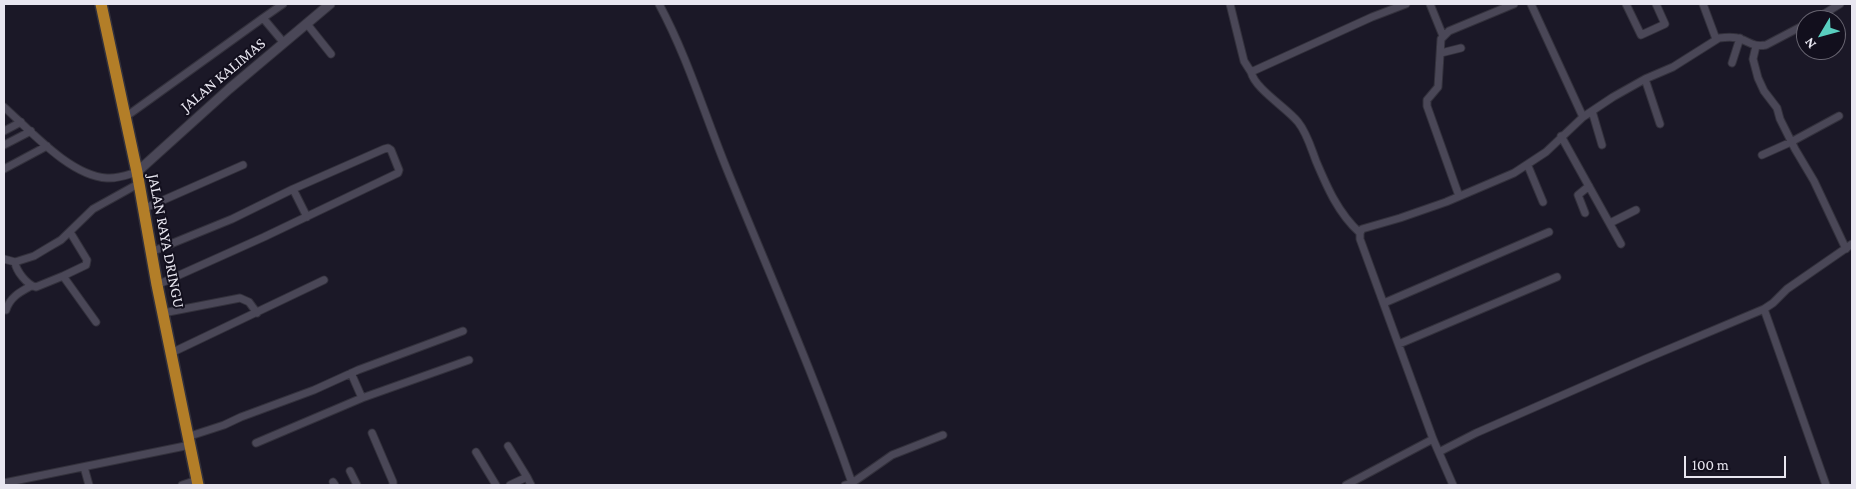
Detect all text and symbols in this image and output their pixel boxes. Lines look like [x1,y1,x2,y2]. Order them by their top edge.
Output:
north arrow [1796,10,1846,60]
street label: JALAN KALIMAS [177,34,269,116]
text: N [1801,35,1819,52]
street label: JALAN RAYA DRINGU [144,172,188,310]
scale bar [1686,446,1788,478]
text: 100 m [1692,457,1729,473]

